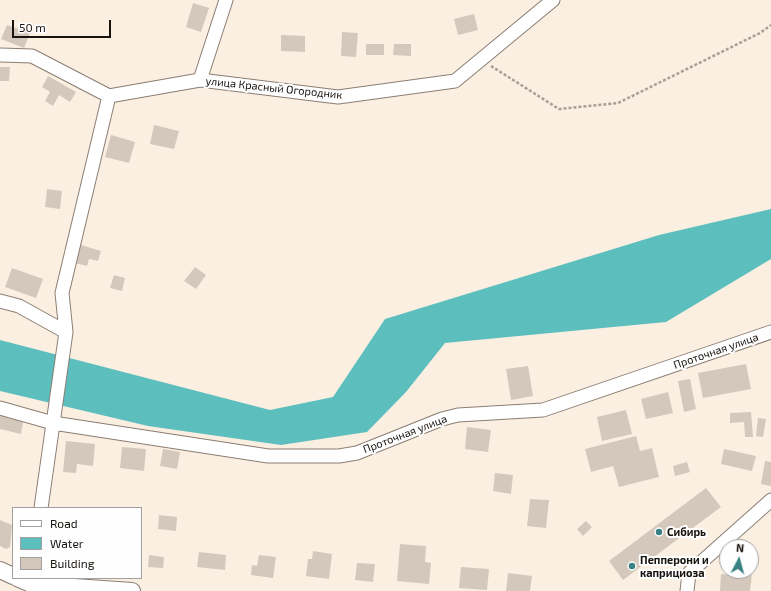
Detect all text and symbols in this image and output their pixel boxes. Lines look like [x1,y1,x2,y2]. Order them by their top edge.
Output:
scale bar [14,12,113,38]
text: 50 m [19,20,46,34]
street label: улица Красный Огородник [205,74,343,102]
street label: Проточная улица [672,330,760,372]
street label: Проточная улица [361,412,449,456]
legend [12,507,142,579]
text: Road [50,516,78,530]
place label: Сибирь [667,525,706,539]
marker: Сибирь [654,527,664,537]
text: Water [50,536,84,550]
north arrow [719,539,759,579]
text: N [736,541,745,554]
place label: Пепперони и каприциоза [640,553,709,579]
text: Building [50,556,94,570]
marker: Пепперони и каприциоза [627,561,637,571]

